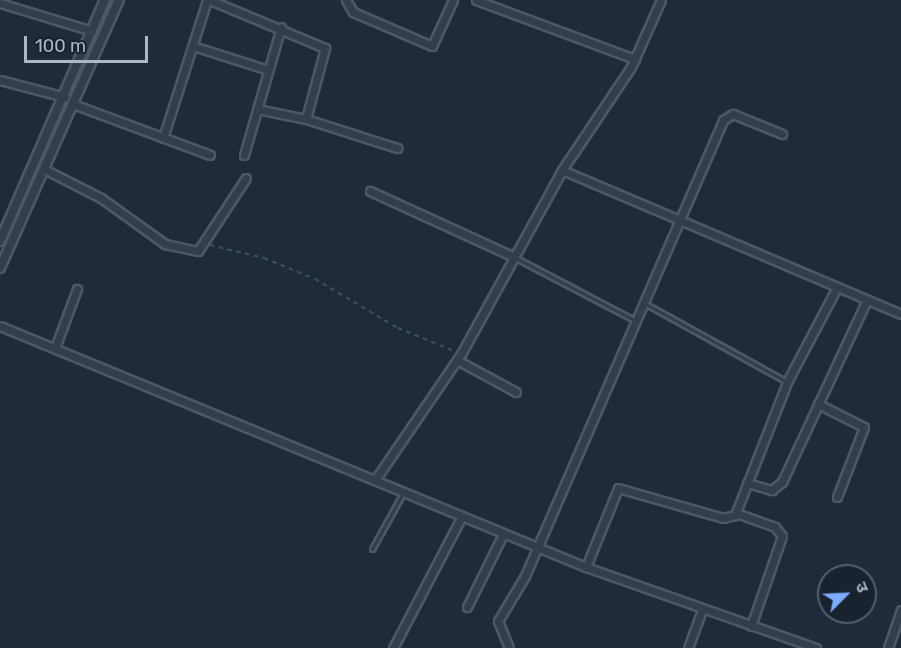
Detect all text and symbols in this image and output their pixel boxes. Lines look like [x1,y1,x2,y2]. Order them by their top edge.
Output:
scale bar [27,24,152,62]
text: 100 m [35,35,86,57]
north arrow [817,564,877,624]
text: उ [851,579,873,595]

